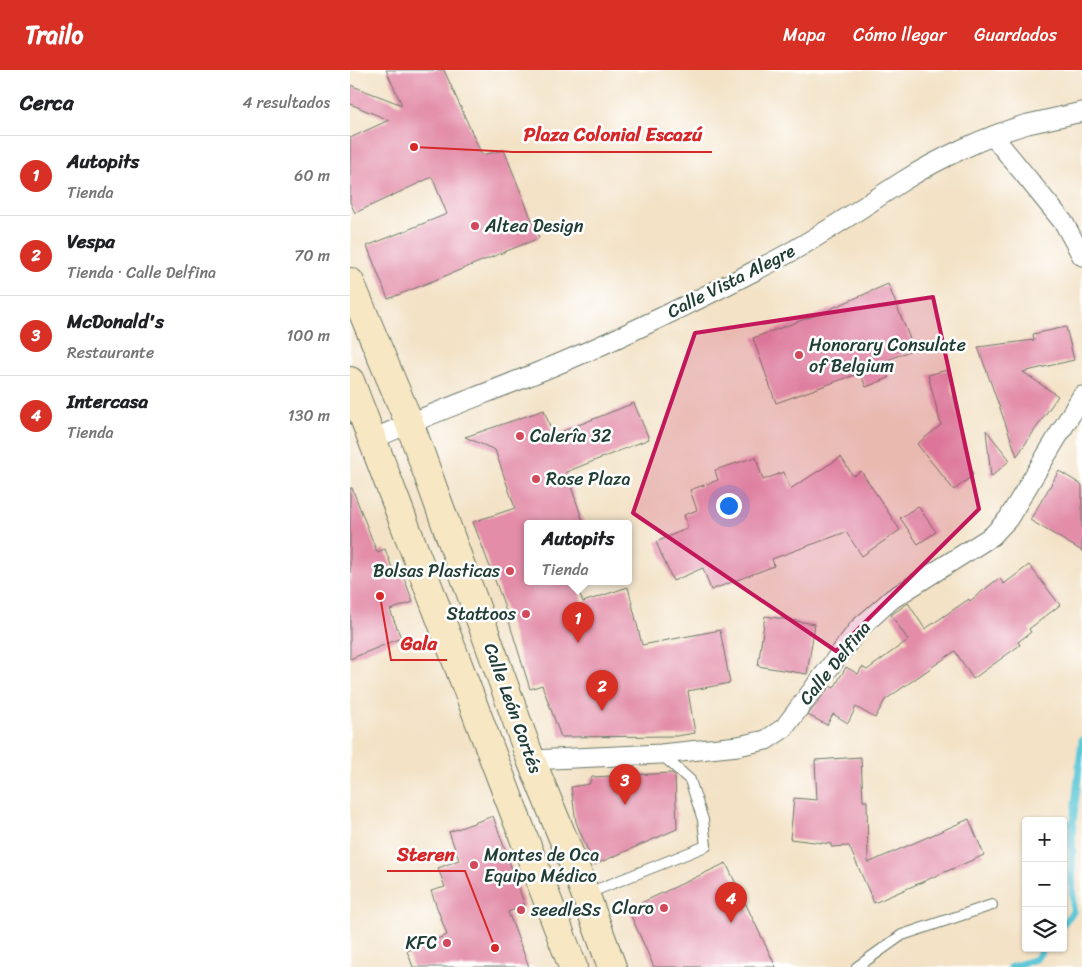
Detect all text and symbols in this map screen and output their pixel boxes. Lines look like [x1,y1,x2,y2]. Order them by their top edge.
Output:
text: Trailo [25,14,83,56]
text: Mapa [783,19,825,51]
text: Cómo llegar [853,19,946,51]
text: Guardados [974,19,1057,51]
text: Cerca [20,84,74,122]
text: 4 resultados [242,88,330,117]
callout: Plaza Colonial Escazú [513,118,712,152]
text: Plaza Colonial Escazú [524,118,703,151]
text: Autopits [67,145,139,178]
text: 1 [33,161,39,190]
text: 60 m [294,161,330,190]
text: Tienda [67,178,114,207]
place label: Altea Design [484,210,584,242]
marker: Altea Design [469,220,481,232]
text: Vespa [67,225,115,258]
street label: Calle Vista Alegre [661,235,801,327]
text: 2 [31,241,41,270]
text: 70 m [294,241,330,270]
text: Tienda · Calle Delfina [67,258,216,287]
text: McDonald's [67,305,164,338]
text: 3 [32,321,40,350]
text: 100 m [286,321,330,350]
place label: Honorary Consulate of Belgium [809,329,966,382]
text: Restaurante [67,338,154,367]
marker: Honorary Consulate of Belgium [793,349,805,361]
text: Intercasa [67,385,148,418]
text: 4 [31,401,41,430]
text: 130 m [288,401,330,430]
text: Tienda [67,418,114,447]
place label: Calerîa 32 [530,420,611,452]
marker: Calerîa 32 [514,430,526,442]
place label: Rose Plaza [546,463,631,495]
marker: Rose Plaza [530,473,542,485]
your location [716,493,742,519]
popup [524,520,632,585]
text: Autopits [542,522,614,555]
place label: Bolsas Plasticas [373,555,501,587]
text: Tienda [542,555,588,584]
marker: Bolsas Plasticas [504,565,516,577]
place label: Stattoos [447,598,517,630]
pin: 1 [562,602,594,643]
marker: Stattoos [520,608,532,620]
street label: Calle Delfina [791,614,879,712]
callout: Gala [391,626,447,660]
text: Gala [400,627,438,660]
street label: Calle León Cortés [475,638,552,778]
pin: 2 [586,670,618,711]
pin: 3 [609,764,641,805]
map controls [1022,817,1067,952]
button: + [1022,817,1067,862]
callout: Steren [387,837,465,871]
text: Steren [396,838,456,871]
place label: Montes de Oca Equipo Médico [484,839,599,892]
marker: Montes de Oca Equipo Médico [468,859,480,871]
button: − [1022,862,1067,907]
pin: 4 [715,882,747,923]
place label: Claro [612,892,654,924]
place label: seedleSs [530,894,601,926]
marker: Claro [658,902,670,914]
marker: seedleSs [515,904,527,916]
button: layers [1022,907,1067,952]
place label: KFC [405,927,437,959]
marker: KFC [441,937,453,949]

